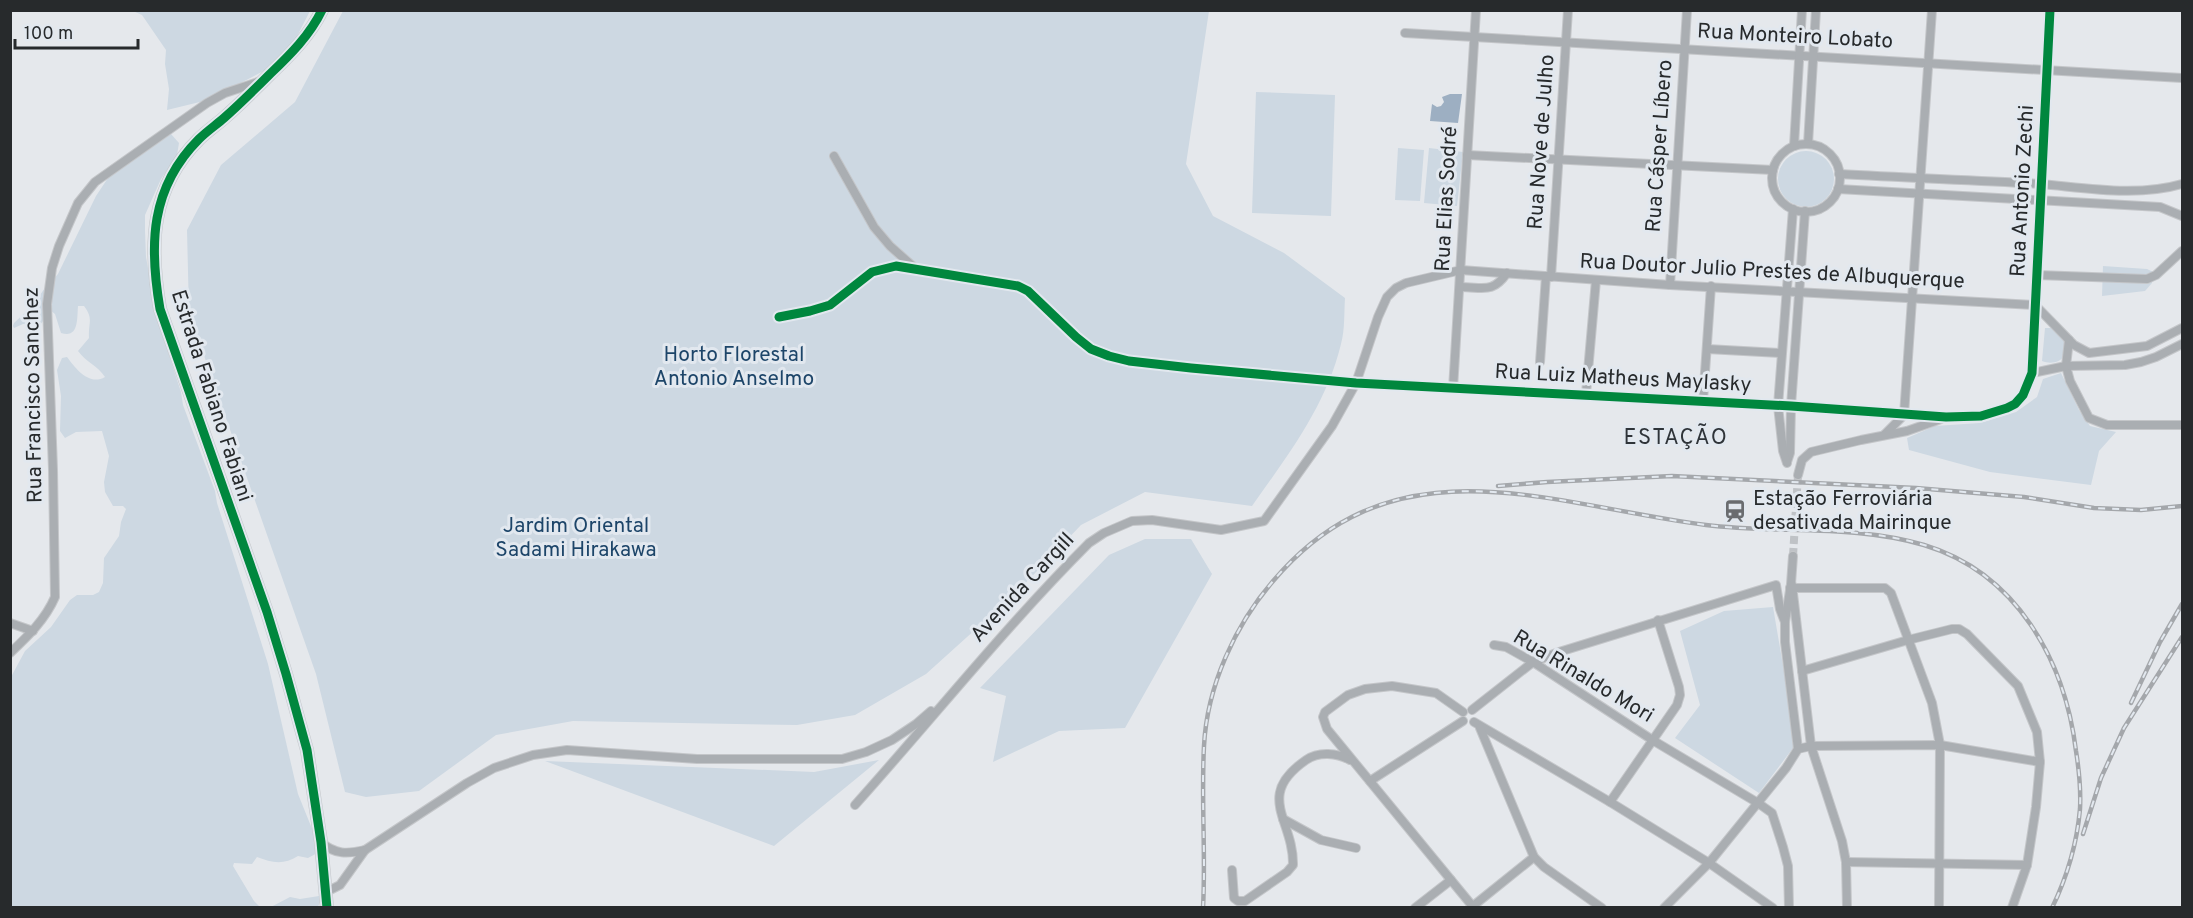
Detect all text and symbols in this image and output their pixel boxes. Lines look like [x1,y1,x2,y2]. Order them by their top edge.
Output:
scale bar [15,12,138,50]
street label: Rua Monteiro Lobato [1696,18,1894,56]
text: 100 m [24,23,73,46]
street label: Rua Nove de Julho [1522,53,1562,231]
street label: Rua Cásper Líbero [1640,59,1680,233]
street label: Rua Antonio Zechi [2005,104,2041,278]
street label: Rua Elias Sodré [1430,125,1464,273]
street label: Rua Doutor Julio Prestes de Albuquerque [1579,248,1965,296]
street label: Rua Francisco Sanchez [19,287,49,503]
street label: Estrada Fabiano Fabiani [164,287,258,505]
park label: Horto Florestal Antonio Anselmo [654,342,814,393]
street label: Rua Luiz Matheus Maylasky [1494,359,1752,399]
district label: ESTAÇÃO [1624,423,1728,452]
place label: Estação Ferroviária desativada Mairinque [1753,486,1952,537]
station icon: Estação Ferroviária desativada Mairinque [1722,498,1748,524]
park label: Jardim Oriental Sadami Hirakawa [495,513,657,564]
street label: Avenida Cargill [965,527,1081,649]
street label: Rua Rinaldo Mori [1508,624,1658,730]

